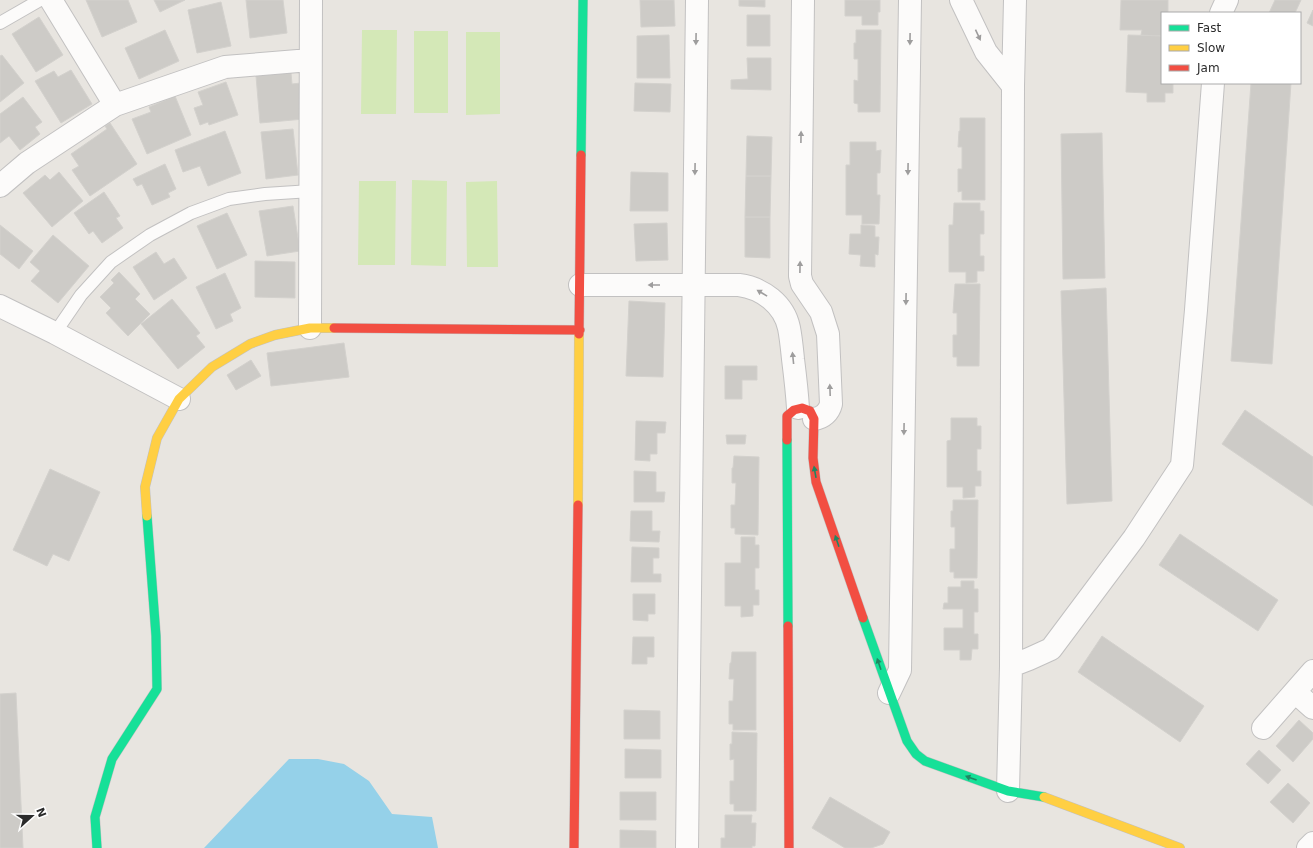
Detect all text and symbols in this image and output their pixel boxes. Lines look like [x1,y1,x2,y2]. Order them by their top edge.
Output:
legend [1161,12,1301,84]
text: Fast [1197,21,1221,35]
one-way arrow [975,30,981,41]
one-way arrow [693,33,699,46]
one-way arrow [907,33,913,46]
text: Slow [1197,41,1225,55]
text: Jam [1196,61,1220,75]
one-way arrow [798,130,804,143]
one-way arrow [692,163,698,176]
one-way arrow [905,163,911,176]
one-way arrow [797,260,803,273]
one-way arrow [647,282,660,288]
one-way arrow [756,289,768,296]
one-way arrow [903,293,909,306]
one-way arrow [790,352,796,364]
one-way arrow [827,384,834,396]
one-way arrow [901,423,907,436]
one-way arrow [811,465,817,478]
one-way arrow [834,535,840,547]
one-way arrow [876,658,882,670]
one-way arrow [965,775,977,781]
north arrow [12,796,52,836]
text: N [33,806,49,819]

